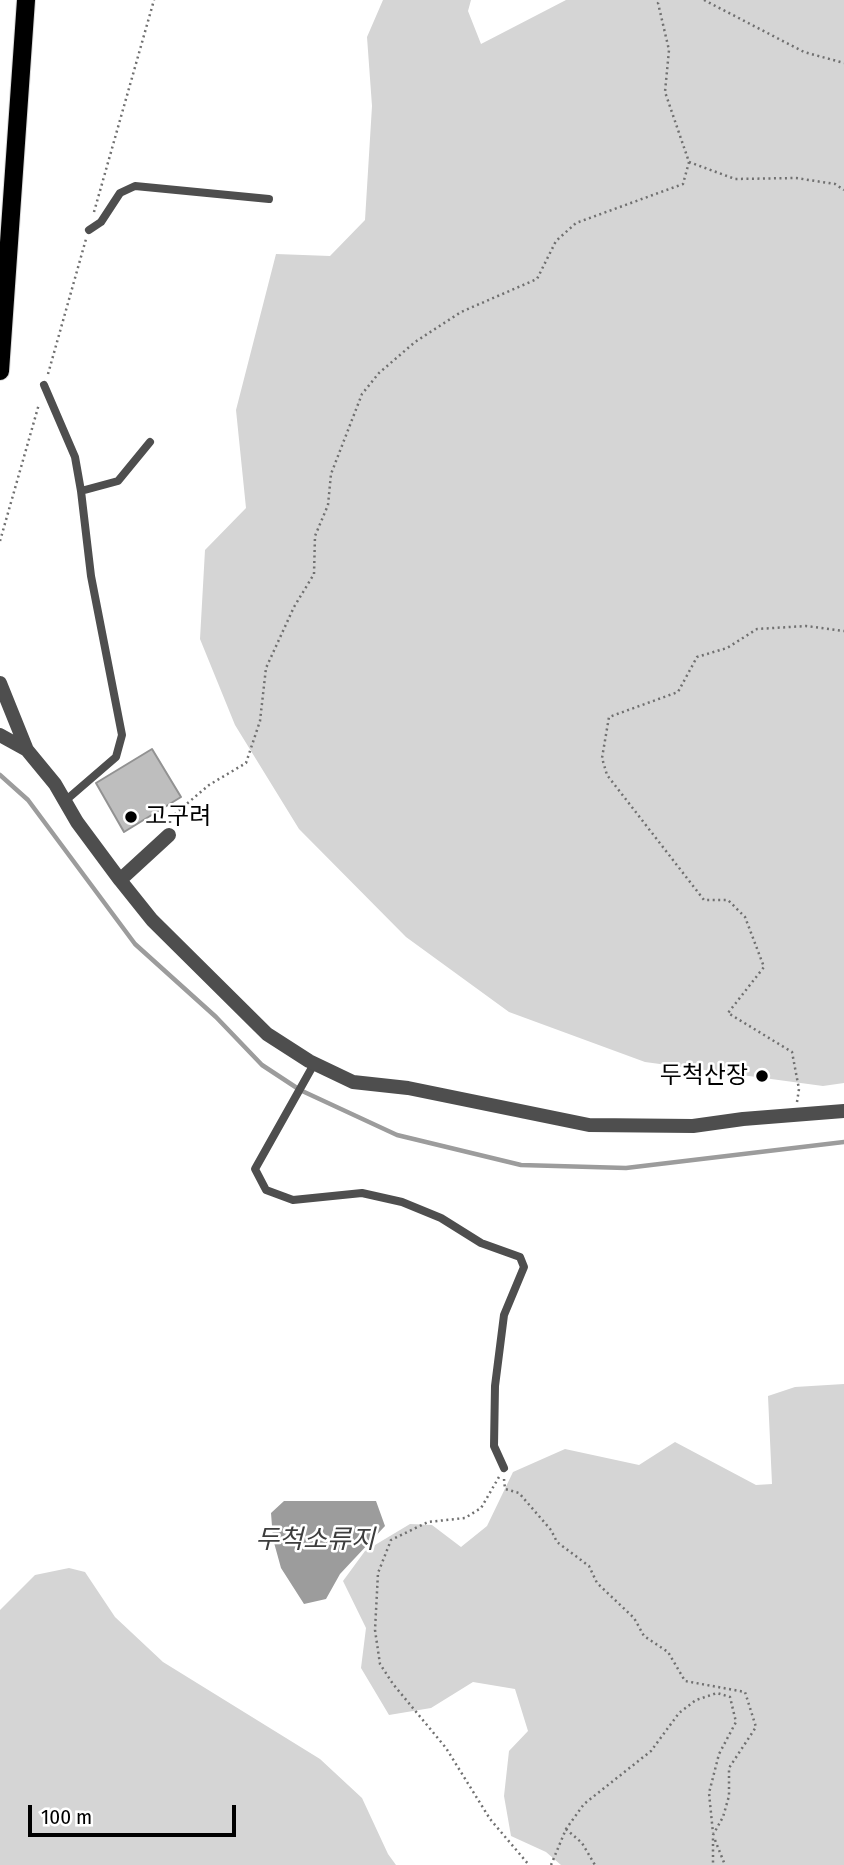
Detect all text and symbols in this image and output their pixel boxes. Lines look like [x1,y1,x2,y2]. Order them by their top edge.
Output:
place label: 고구려 [145,803,211,831]
marker: 고구려 [123,809,139,825]
place label: 두척산장 [660,1062,748,1090]
marker: 두척산장 [754,1068,770,1084]
water label: 두척소류지 [255,1525,375,1557]
scale bar [32,1792,240,1836]
text: 100 m [41,1804,92,1830]

